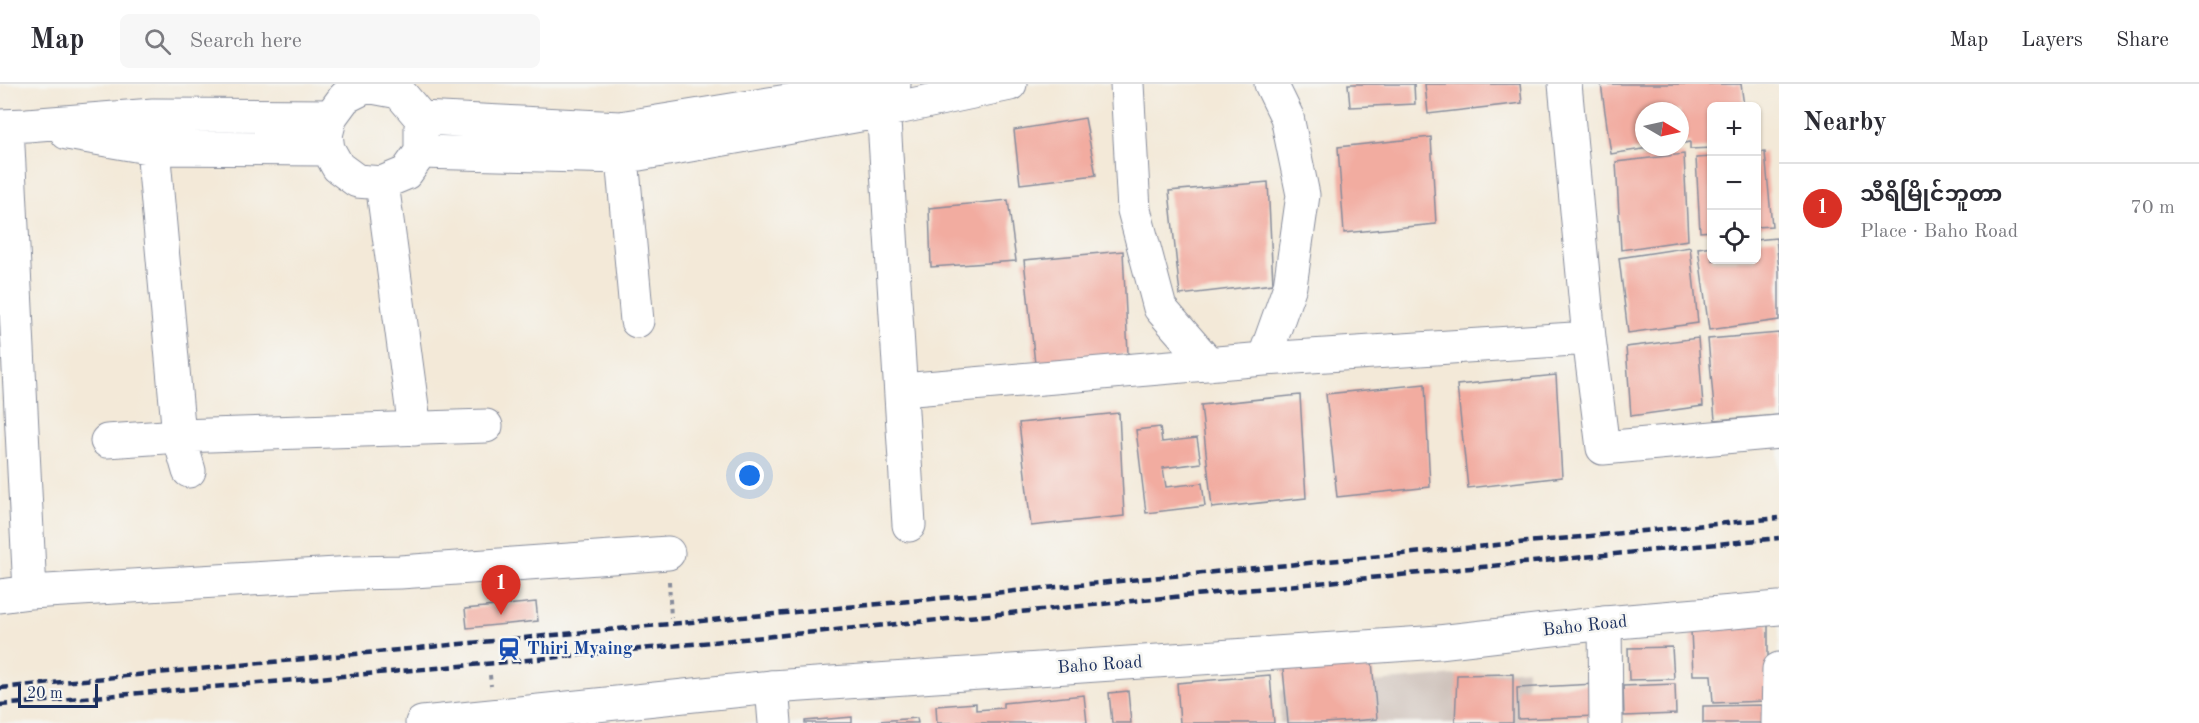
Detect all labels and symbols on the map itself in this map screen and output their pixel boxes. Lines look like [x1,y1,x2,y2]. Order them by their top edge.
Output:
north arrow [1635,102,1689,156]
your location [735,461,764,490]
pin: 1 [482,566,520,615]
street label: Baho Road [1542,613,1628,639]
station icon: Thiri Myaing [496,636,522,662]
place label: Thiri Myaing [527,640,633,658]
street label: Baho Road [1057,653,1143,677]
scale bar [18,681,98,708]

